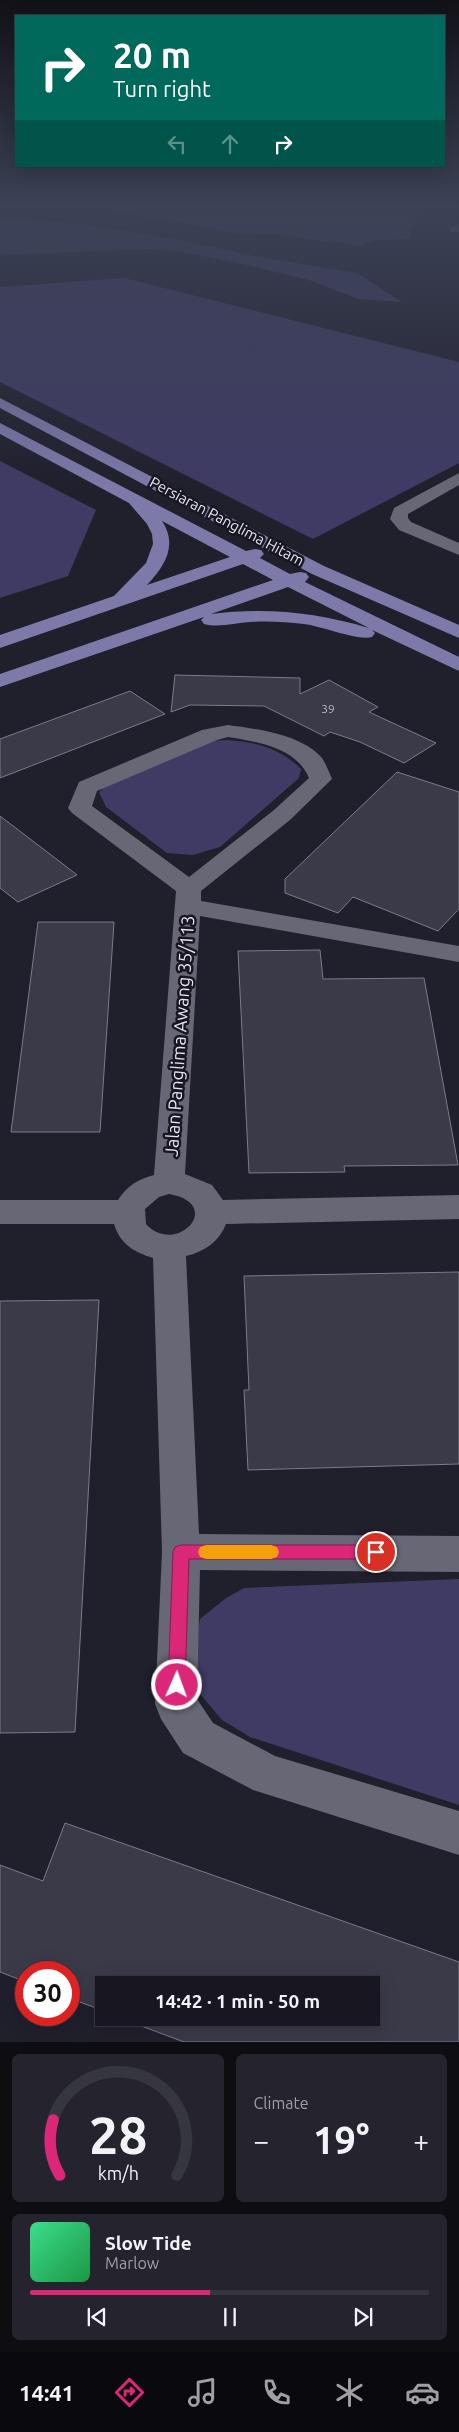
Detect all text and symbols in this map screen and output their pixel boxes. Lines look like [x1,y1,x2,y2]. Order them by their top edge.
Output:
icon: right [30,35,95,100]
text: 20 m [113,35,191,75]
text: Turn right [113,76,211,101]
icon: left [163,130,191,158]
icon: ahead [216,130,244,158]
icon: right [269,130,297,158]
street label: Persiaran Panglima Hitam [147,473,307,569]
house number: 39 [321,702,335,715]
street label: Jalan Panglima Awang 35/113 [161,915,197,1157]
pin [355,1531,397,1573]
icon: arrive [362,1538,390,1566]
position arrow [150,1658,202,1710]
speed limit sign: 30 [15,1961,80,2026]
text: 14:42 · 1 min · 50 m [155,1990,320,2012]
text: Climate [254,2094,309,2112]
text: 28 [88,2106,147,2164]
text: 19° [313,2119,369,2161]
text: − [254,2125,269,2156]
text: + [413,2125,429,2156]
text: km/h [97,2163,138,2183]
text: Slow Tide [105,2232,192,2254]
text: Marlow [105,2254,159,2272]
icon: previous [83,2303,111,2331]
icon: pause [216,2303,244,2331]
icon: next [349,2303,377,2331]
icon: directions [112,2375,147,2410]
icon: music [185,2375,220,2410]
icon: phone [259,2375,294,2410]
icon: climate [332,2375,367,2410]
icon: car [405,2375,440,2410]
text: 14:41 [19,2380,74,2405]

